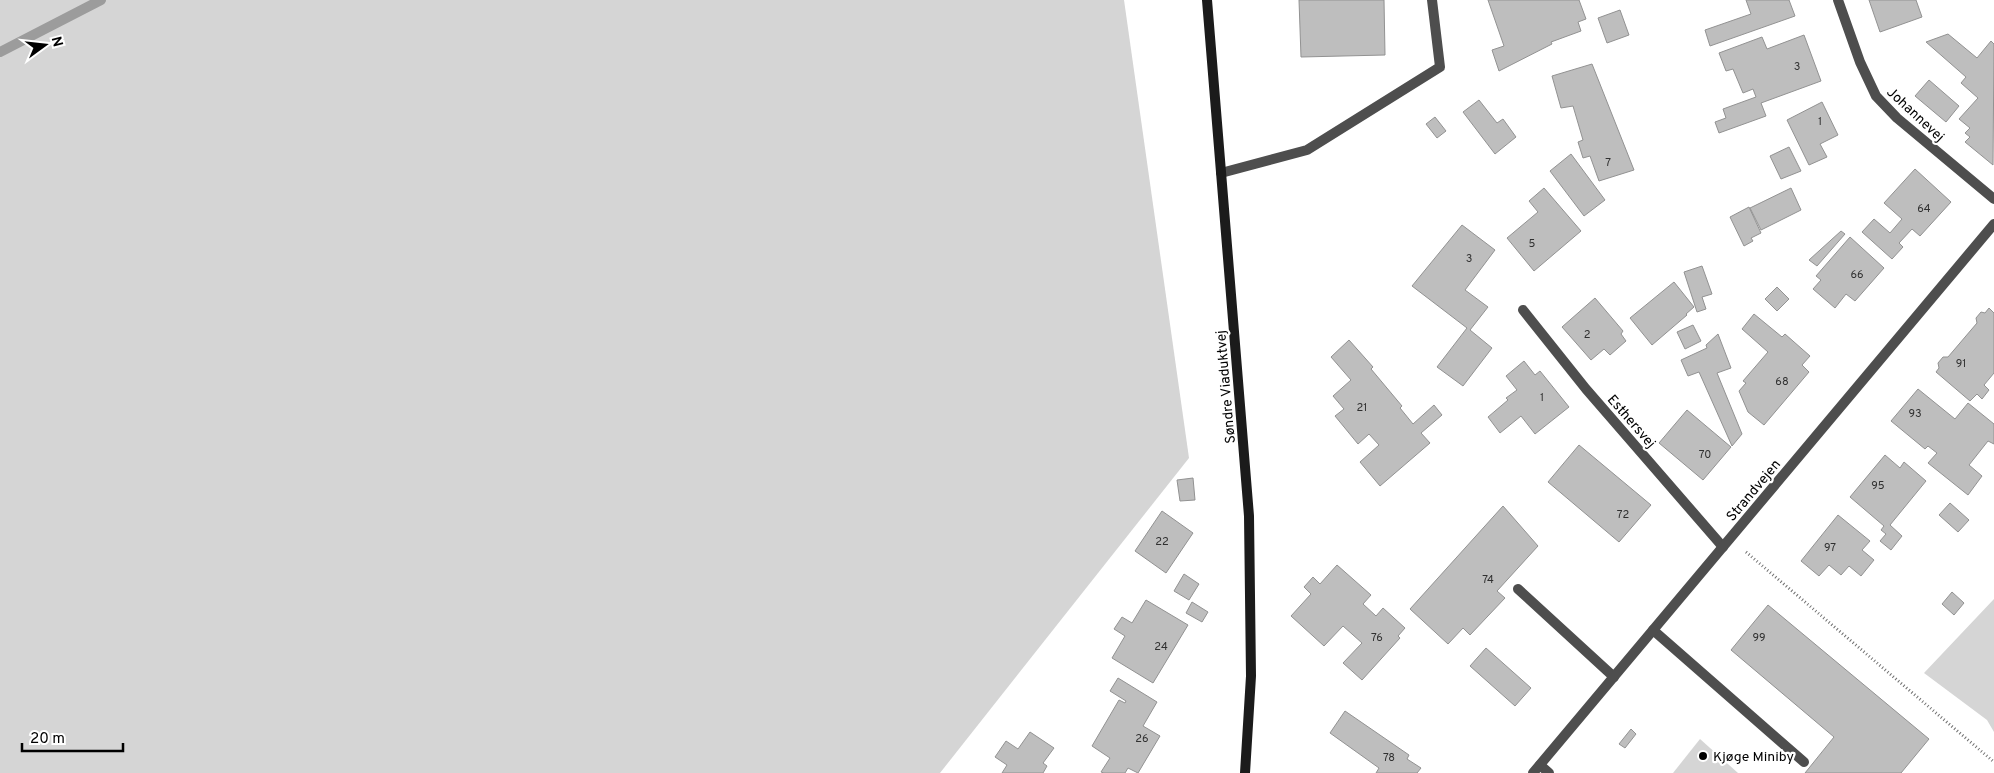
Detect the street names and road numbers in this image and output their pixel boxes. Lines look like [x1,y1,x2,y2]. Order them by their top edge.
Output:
street label: Johannevej [1883,84,1947,146]
street label: Søndre Viaduktvej [1213,329,1240,444]
street label: Esthersvej [1603,392,1659,452]
street label: Strandvejen [1723,457,1785,525]

